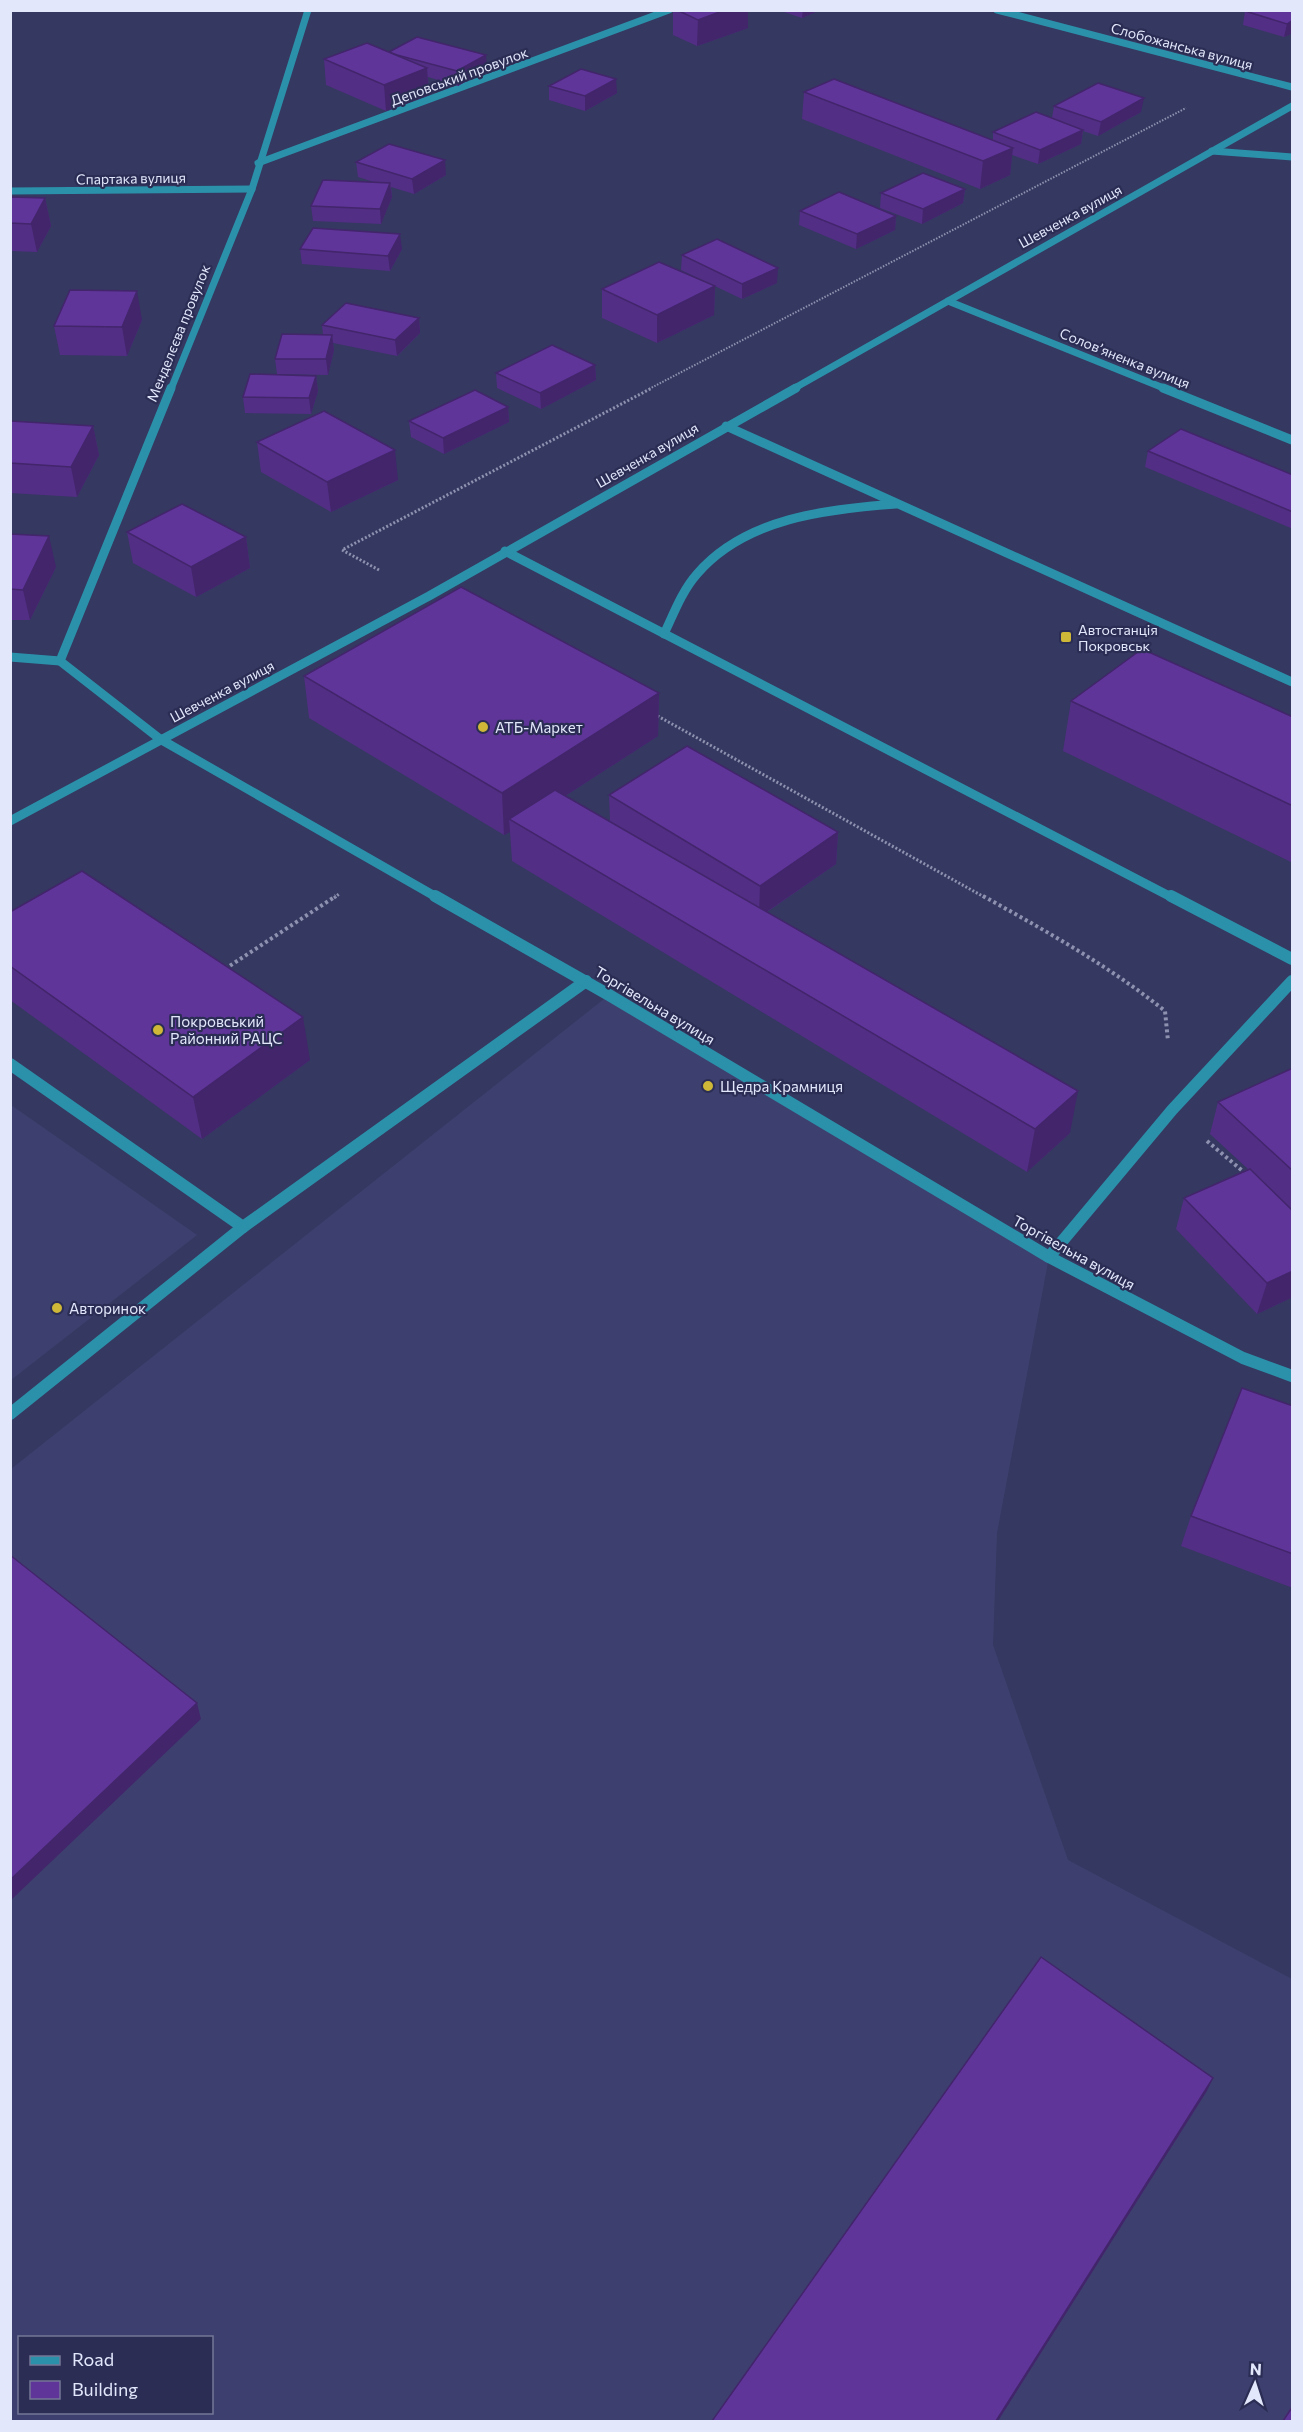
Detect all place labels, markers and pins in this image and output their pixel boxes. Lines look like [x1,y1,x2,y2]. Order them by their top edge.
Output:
place label: Автостанція Покровськ [1078,621,1158,654]
marker: Автостанція Покровськ [1059,630,1073,644]
place label: АТБ-Маркет [495,718,583,736]
marker: АТБ-Маркет [476,720,490,734]
place label: Покровський Районний РАЦС [170,1012,283,1047]
marker: Покровський Районний РАЦС [151,1023,165,1037]
place label: Щедра Крамниця [720,1077,843,1095]
marker: Щедра Крамниця [701,1079,715,1093]
place label: Авторинок [69,1299,146,1317]
marker: Авторинок [50,1301,64,1315]

